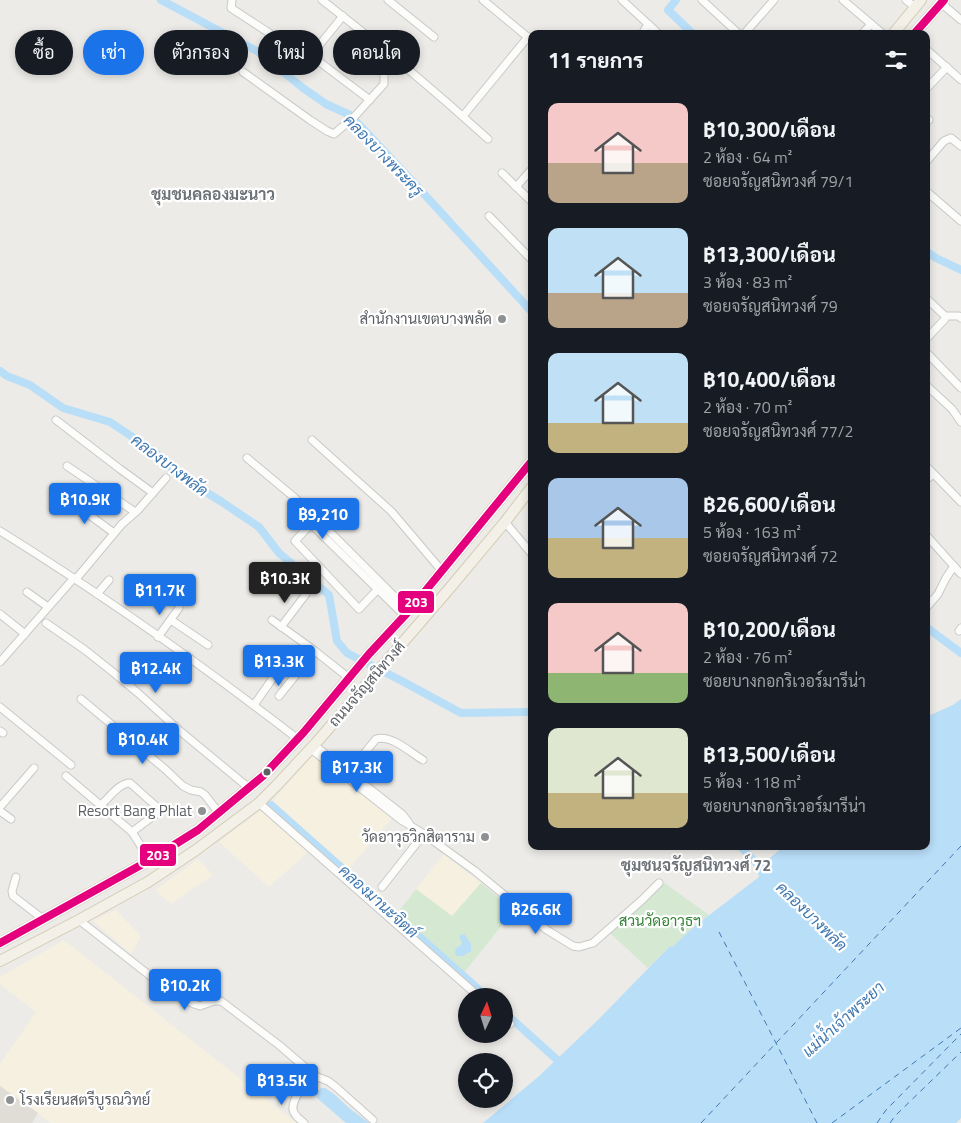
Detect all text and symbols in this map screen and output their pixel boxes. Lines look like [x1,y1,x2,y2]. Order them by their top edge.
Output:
chip: ซื้อ [15,30,73,75]
chip: เช่า [83,30,144,75]
chip: ตัวกรอง [154,30,248,75]
chip: ใหม่ [258,30,323,75]
chip: คอนโด [333,30,420,75]
text: 11 รายการ [548,44,643,76]
icon: filters [882,46,910,74]
water label: คลองบางพระครู [339,108,430,202]
text: ฿10,300/เดือน [703,113,836,145]
icon: home [588,123,648,183]
text: 2 ห้อง · 64 m² [703,145,792,169]
text: ซอยจรัญสนิทวงศ์ 79/1 [703,169,853,193]
district label: ชุมชนคลองมะนาว [151,182,275,206]
text: ฿13,300/เดือน [703,238,836,270]
icon: home [588,248,648,308]
text: 3 ห้อง · 83 m² [703,270,792,294]
text: ซอยจรัญสนิทวงศ์ 79 [703,294,838,318]
place label: สำนักงานเขตบางพลัด [359,307,492,330]
marker: สำนักงานเขตบางพลัด [496,313,508,325]
text: ฿10,400/เดือน [703,363,836,395]
icon: home [588,373,648,433]
text: 2 ห้อง · 70 m² [703,395,792,419]
text: ซอยจรัญสนิทวงศ์ 77/2 [703,419,853,443]
water label: คลองบางพลัด [126,428,214,502]
pin: ฿10.9K [44,482,126,525]
text: ฿10.9K [60,487,110,511]
text: ฿26,600/เดือน [703,488,836,520]
pin: ฿9,210 [282,498,364,540]
icon: home [588,498,648,558]
text: ฿9,210 [298,502,348,526]
text: 5 ห้อง · 163 m² [703,520,801,544]
text: ซอยจรัญสนิทวงศ์ 72 [703,544,838,568]
pin: ฿10.3K [244,562,326,604]
text: ฿10.3K [260,566,310,590]
pin: ฿11.7K [119,574,201,616]
text: ฿11.7K [135,578,185,602]
line badge: 203 [397,590,435,614]
text: 203 [404,591,428,612]
text: ฿10,200/เดือน [703,613,836,645]
icon: home [588,623,648,683]
street label: ถนนจรัญสนิทวงศ์ [323,636,411,732]
pin: ฿13.3K [238,644,320,687]
text: 2 ห้อง · 76 m² [703,645,792,669]
text: ฿13.3K [254,649,304,673]
pin: ฿12.4K [115,652,197,694]
text: ฿12.4K [131,656,181,680]
text: ซอยบางกอกริเวอร์มารีน่า [703,669,866,693]
pin: ฿10.4K [102,722,184,765]
text: ฿10.4K [118,727,168,751]
text: ฿13,500/เดือน [703,738,836,770]
icon: home [588,748,648,808]
pin: ฿17.3K [316,750,398,793]
text: ฿17.3K [332,755,382,779]
unlabelled marker [262,767,272,777]
text: 5 ห้อง · 118 m² [703,770,801,794]
text: ซอยบางกอกริเวอร์มารีน่า [703,794,866,818]
place label: Resort Bang Phlat [78,799,193,822]
marker: Resort Bang Phlat [196,805,208,817]
place label: วัดอาวุธวิกสิตาราม [361,825,475,848]
marker: วัดอาวุธวิกสิตาราม [479,831,491,843]
line badge: 203 [139,843,177,867]
text: 203 [146,844,170,865]
district label: ชุมชนจรัญสนิทวงศ์ 72 [621,853,771,877]
water label: คลองมานะจิตต์ [334,859,426,945]
water label: คลองบางพลัด [771,876,853,956]
pin: ฿26.6K [495,892,577,935]
text: ฿26.6K [511,897,561,921]
park label: สวนวัดอาวุธฯ [619,909,701,932]
pin: ฿10.2K [144,968,226,1011]
text: ฿10.2K [160,973,210,997]
water label: แม่น้ำเจ้าพระยา [795,974,890,1063]
north arrow [458,988,512,1042]
map controls [458,988,513,1108]
button: locate [458,1053,513,1108]
pin: ฿13.5K [241,1064,323,1106]
text: ฿13.5K [257,1068,307,1092]
place label: โรงเรียนสตรีบูรณวิทย์ [19,1088,150,1111]
marker: โรงเรียนสตรีบูรณวิทย์ [4,1094,16,1106]

